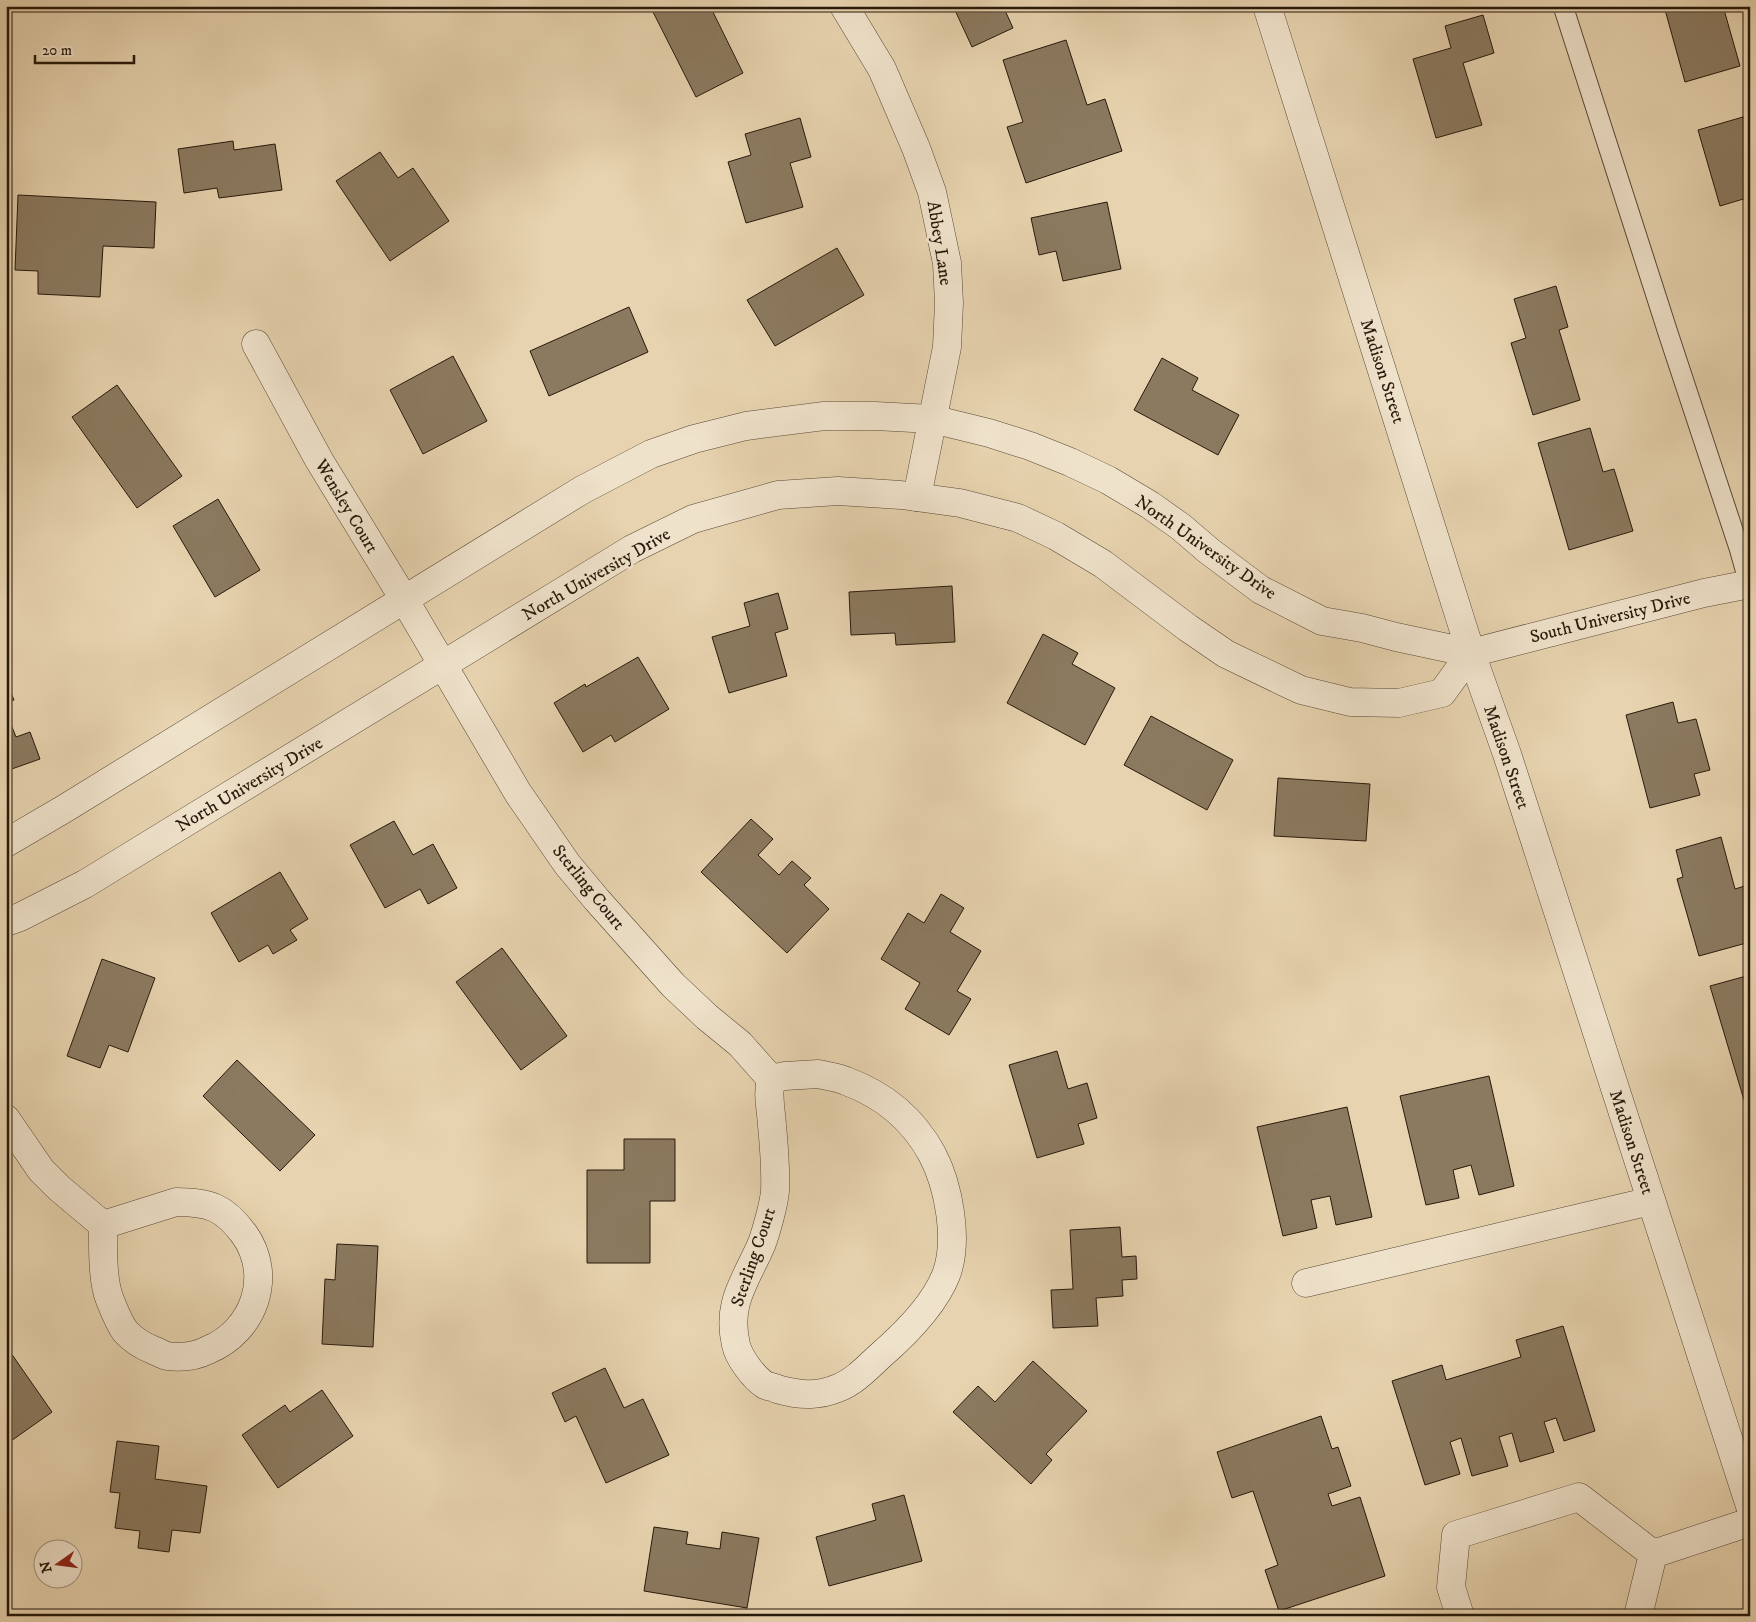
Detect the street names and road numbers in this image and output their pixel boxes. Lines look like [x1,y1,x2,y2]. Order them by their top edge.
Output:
street label: Abbey Lane [921,199,957,287]
street label: Madison Street [1355,316,1409,426]
street label: Wensley Court [309,455,383,558]
street label: North University Drive [1131,491,1280,605]
street label: North University Drive [519,524,674,626]
street label: South University Drive [1528,587,1693,649]
street label: Madison Street [1478,703,1534,812]
street label: North University Drive [172,732,327,837]
street label: Sterling Court [547,841,629,935]
street label: Madison Street [1604,1087,1658,1197]
street label: Sterling Court [727,1205,781,1310]

